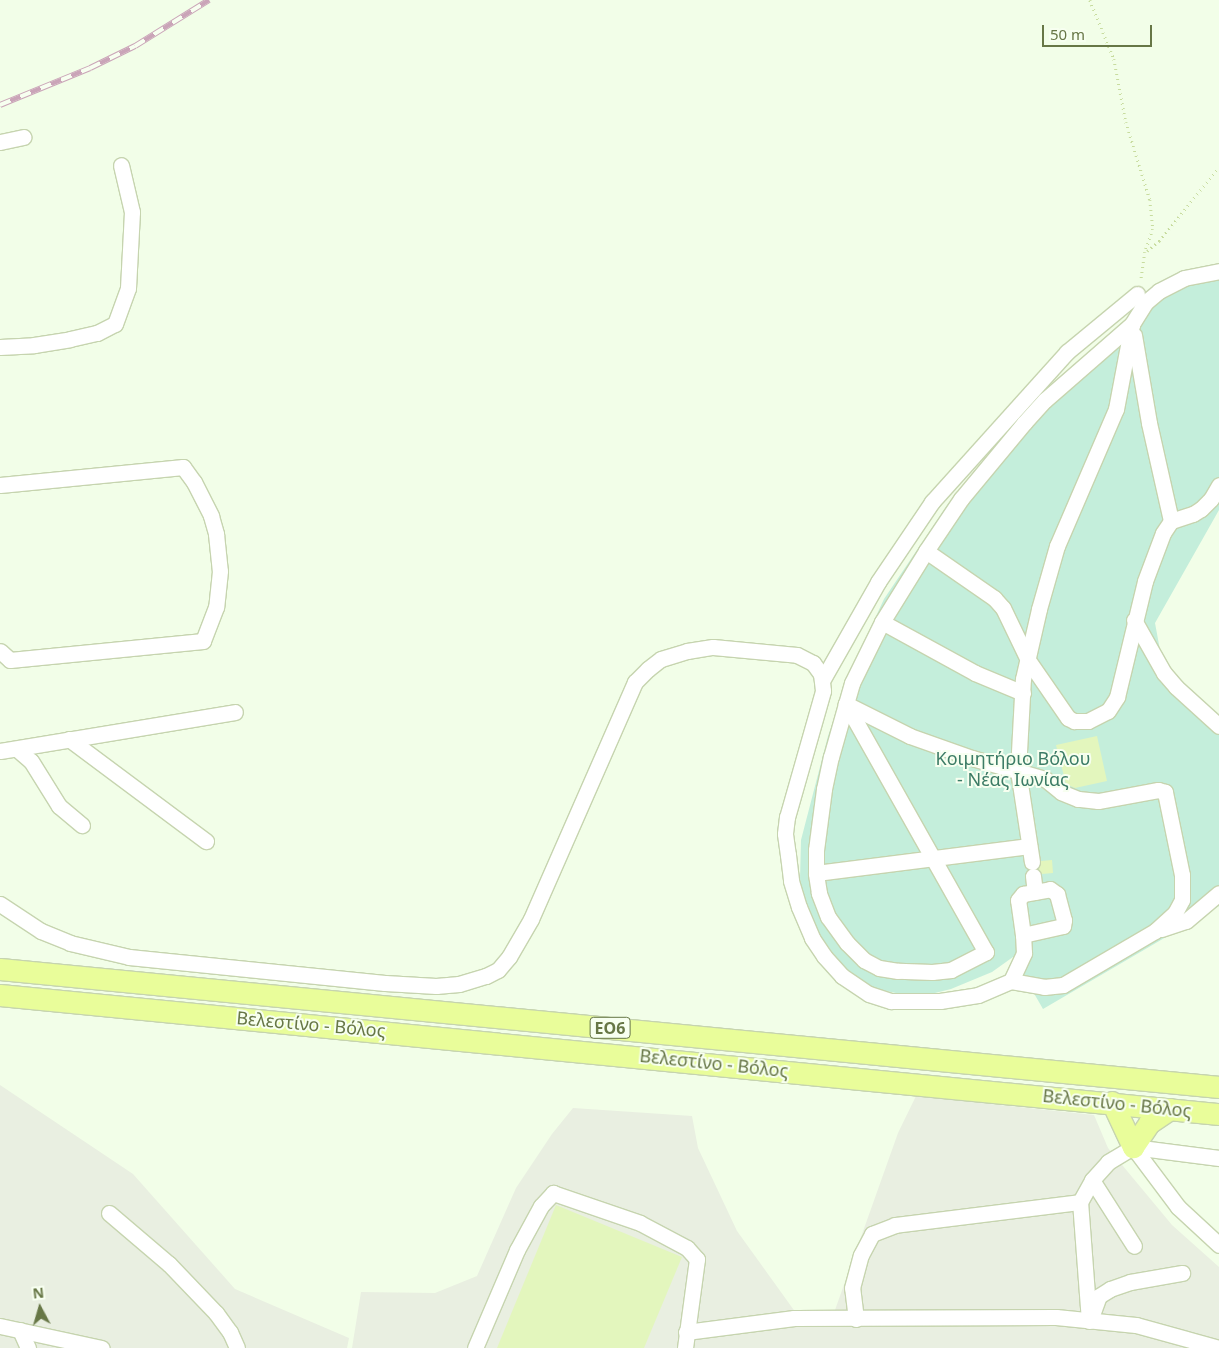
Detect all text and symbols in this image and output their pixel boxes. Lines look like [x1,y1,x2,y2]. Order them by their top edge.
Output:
scale bar [1044,15,1154,47]
text: 50 m [1050,24,1085,44]
park label: Κοιμητήριο Βόλου - Νέας Ιωνίας [935,748,1091,791]
street label: Βελεστίνο - Βόλος [236,1007,386,1041]
road number: ΕΟ6 [589,1014,631,1042]
street label: Βελεστίνο - Βόλος [639,1044,789,1082]
street label: Βελεστίνο - Βόλος [1042,1084,1192,1122]
north arrow [15,1283,65,1333]
text: N [32,1283,45,1303]

